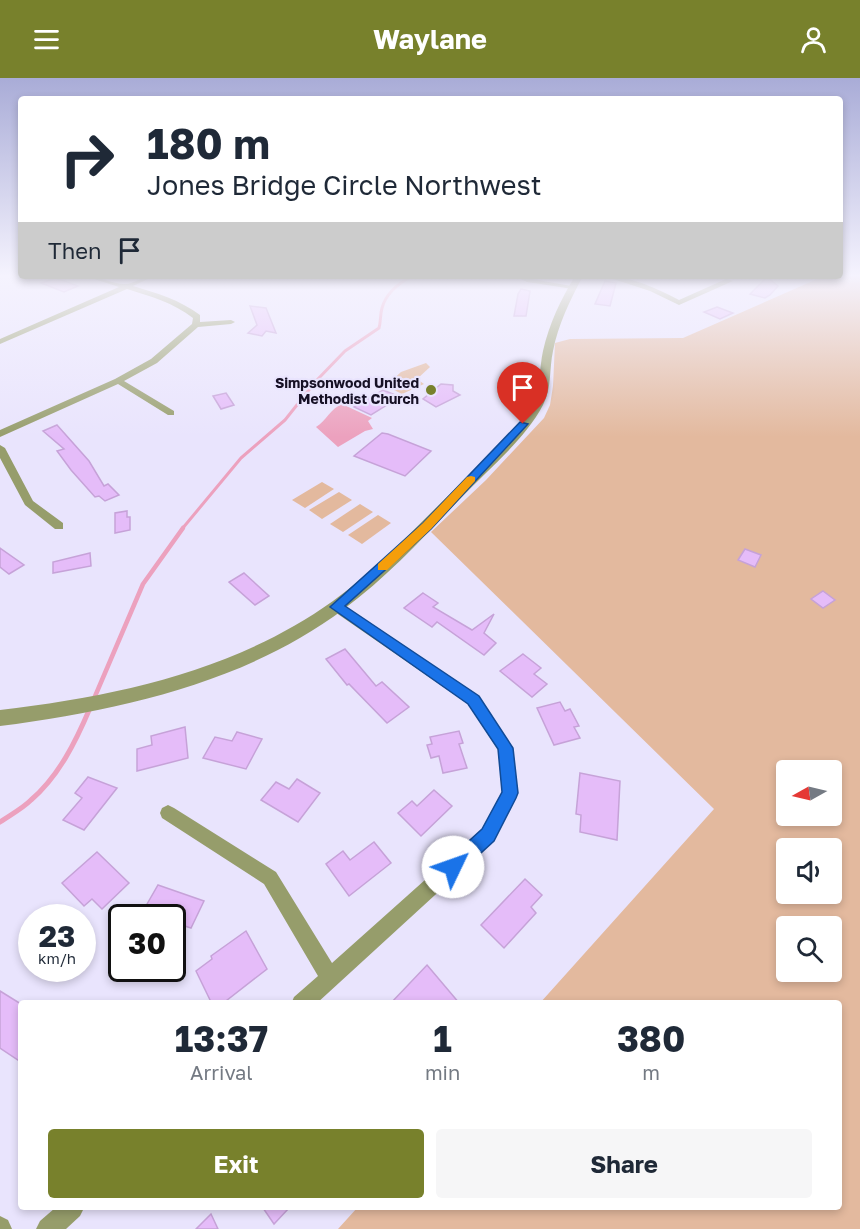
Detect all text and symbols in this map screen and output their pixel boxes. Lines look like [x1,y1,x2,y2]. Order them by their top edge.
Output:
icon: menu [30,23,63,56]
text: Waylane [373,23,487,55]
icon: person [797,23,830,56]
text: 180 m [147,118,270,168]
icon: right [48,120,126,198]
text: Jones Bridge Circle Northwest [147,169,542,201]
icon: arrive [113,234,146,267]
text: Then [48,237,101,264]
pin [497,362,548,424]
icon: arrive [506,371,539,404]
place label: Simpsonwood United Methodist Church [275,374,419,407]
marker: Simpsonwood United Methodist Church [424,383,438,397]
north arrow [776,760,842,826]
map controls [776,760,842,982]
position arrow [421,835,485,899]
button: sound [776,838,842,904]
speed limit sign: 30 [108,904,186,982]
button: search [776,916,842,982]
text: 23 [39,918,75,954]
text: km/h [38,949,76,967]
text: 13:37 [175,1017,268,1060]
text: 1 [433,1017,452,1060]
text: 380 [617,1017,685,1060]
text: Arrival [190,1060,253,1084]
text: min [425,1060,460,1084]
text: m [642,1060,660,1084]
button: Exit [48,1129,424,1198]
button: Share [436,1129,812,1198]

